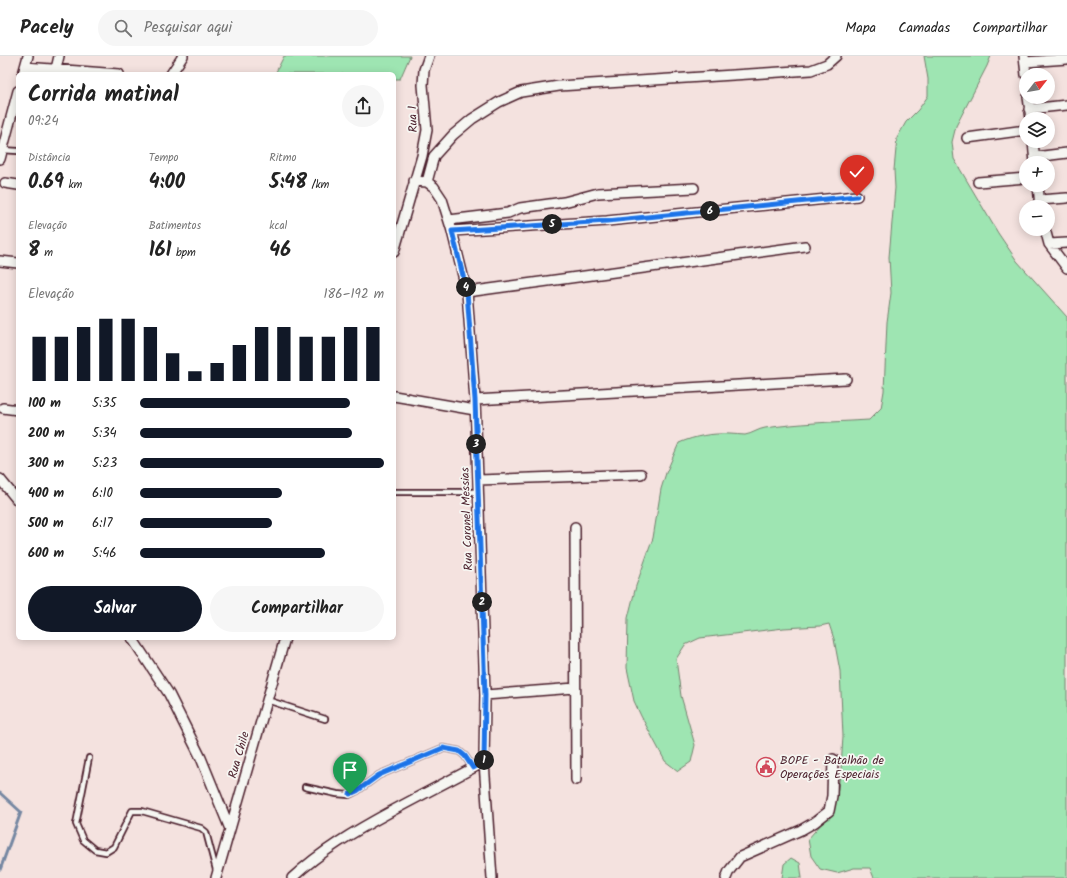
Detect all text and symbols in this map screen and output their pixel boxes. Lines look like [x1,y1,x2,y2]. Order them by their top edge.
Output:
search box [98,10,378,46]
text: Pacely [20,13,74,43]
text: Pesquisar aqui [144,16,232,40]
icon: search [112,17,134,39]
text: Mapa [845,17,876,39]
text: Camadas [898,17,950,39]
text: Compartilhar [972,17,1047,39]
north arrow [1019,68,1055,104]
map controls [1019,68,1055,236]
text: Corrida matinal [28,78,179,113]
button: share [342,85,384,127]
street label: Rua 1 [403,105,423,133]
text: 09:24 [28,111,59,132]
button: layers [1019,112,1055,148]
text: Distância [28,149,70,167]
text: Tempo [149,149,179,167]
text: Ritmo [269,149,296,167]
pin [840,155,874,196]
button: + [1019,156,1055,192]
icon: check [846,161,868,183]
text: 0.69 [28,167,64,199]
text: 4:00 [149,167,185,199]
text: 5:48 [269,167,307,199]
text: km [64,176,82,194]
text: /km [307,176,329,194]
button: − [1019,200,1055,236]
pin: 6 [700,201,720,221]
text: 6 [707,202,713,220]
pin: 5 [542,214,562,234]
text: 5 [549,215,555,233]
text: Elevação [28,217,67,235]
text: Batimentos [149,217,201,235]
text: kcal [269,217,287,235]
text: 8 [28,235,40,267]
text: 161 [149,235,172,267]
text: 46 [269,235,291,267]
text: m [40,244,53,262]
text: bpm [172,244,196,262]
pin: 4 [456,277,476,297]
text: 4 [463,278,469,296]
text: Elevação [28,284,74,305]
text: 186–192 m [323,284,384,305]
text: 100 m [28,393,61,414]
text: 5:35 [92,393,117,414]
text: 200 m [28,423,65,444]
text: 5:34 [92,423,117,444]
pin: 3 [466,434,486,454]
text: 3 [473,435,479,453]
text: 300 m [28,453,64,474]
text: 5:23 [92,453,117,474]
street label: Rua Coronel Messias [456,467,478,571]
text: 400 m [28,483,64,504]
text: 6:10 [92,483,113,504]
text: 500 m [28,513,64,534]
text: 6:17 [92,513,113,534]
text: 600 m [28,543,64,564]
text: 5:46 [92,543,117,564]
button: Salvar [28,586,202,632]
button: Compartilhar [210,586,384,632]
pin: 2 [472,592,492,612]
text: 2 [479,593,485,611]
street label: Rua Chile [223,729,255,781]
pin: 1 [474,750,494,770]
text: 1 [482,751,486,769]
place label: BOPE - Batalhão de Operações Especiais [780,751,884,784]
pin [333,753,367,794]
public building icon: BOPE - Batalhão de Operações Especiais [755,756,777,778]
icon: arrive [339,759,361,781]

